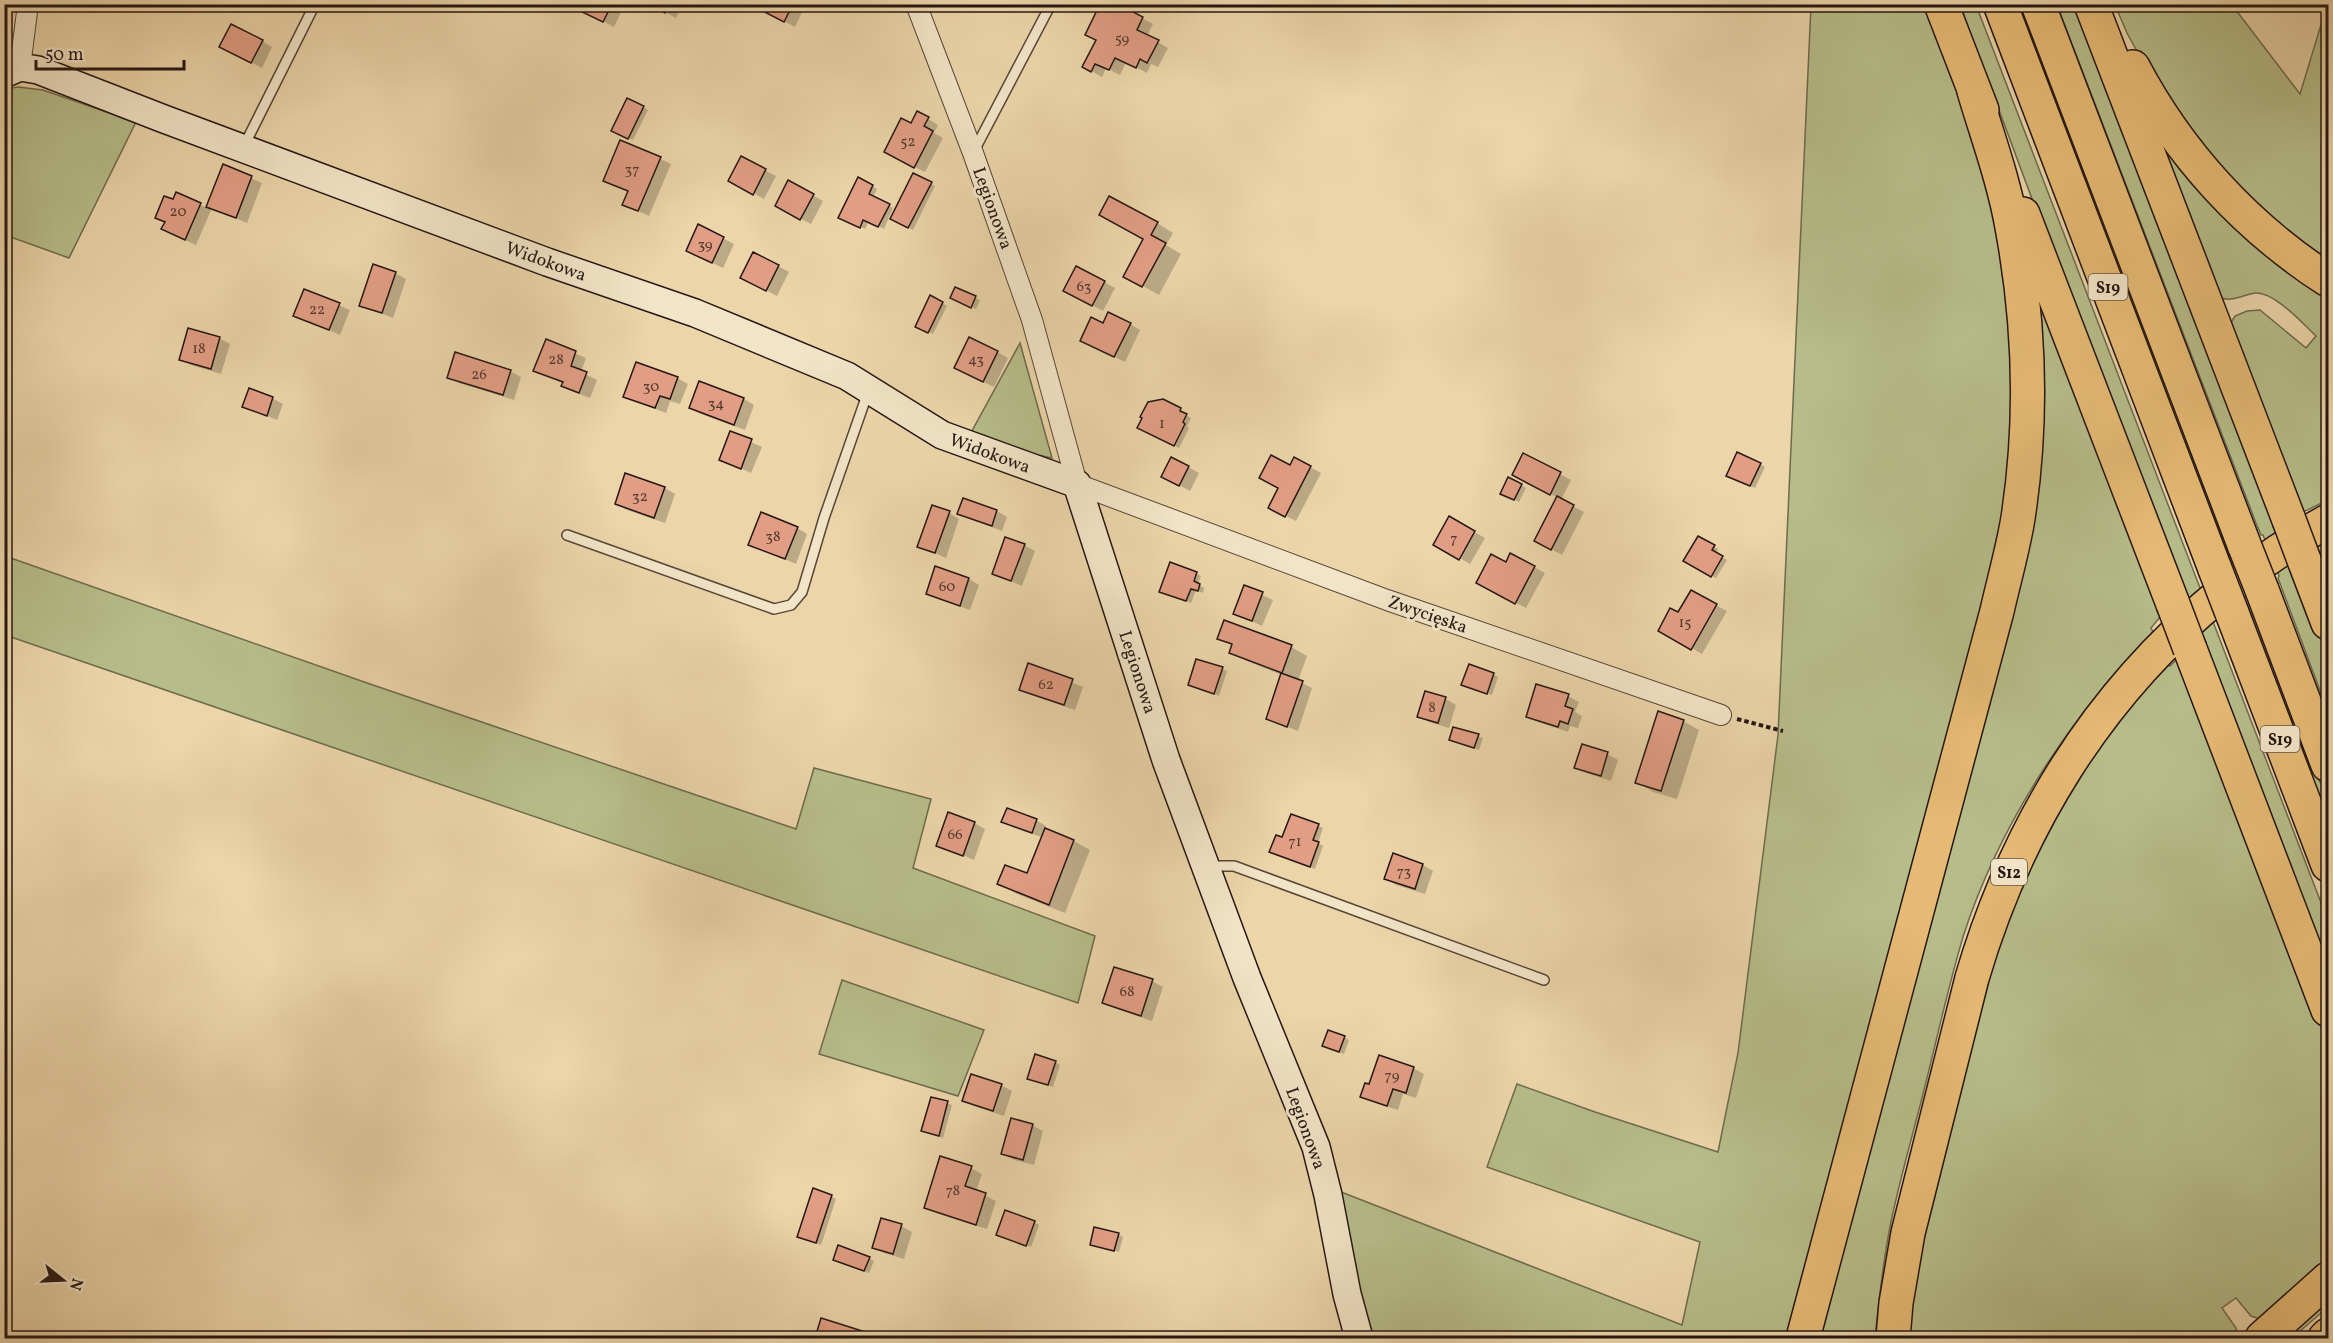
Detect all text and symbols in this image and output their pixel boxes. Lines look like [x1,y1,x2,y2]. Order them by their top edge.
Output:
house number: 59 [1115,29,1130,50]
scale bar [36,33,184,71]
text: 50 m [45,43,84,68]
house number: 52 [900,132,916,153]
house number: 37 [625,160,639,181]
street label: Legionowa [965,164,1018,253]
house number: 20 [170,202,186,223]
house number: 39 [697,235,713,256]
street label: Widokowa [502,236,589,289]
road number: S19 [2088,274,2128,300]
house number: 63 [1076,277,1092,298]
house number: 22 [309,300,325,321]
house number: 18 [192,339,206,360]
house number: 28 [548,350,564,371]
house number: 43 [968,350,984,371]
house number: 26 [471,365,487,386]
house number: 30 [643,377,659,398]
house number: 34 [708,394,724,415]
house number: 1 [1159,414,1165,435]
street label: Widokowa [946,428,1033,481]
house number: 32 [632,487,648,508]
house number: 38 [765,527,781,548]
house number: 7 [1450,529,1458,550]
house number: 60 [939,577,955,598]
street label: Zwycięska [1384,590,1471,641]
house number: 15 [1678,613,1692,634]
street label: Legionowa [1111,628,1162,717]
house number: 62 [1038,675,1054,696]
house number: 8 [1428,698,1436,719]
road number: S19 [2260,726,2300,752]
house number: 66 [947,825,963,846]
house number: 71 [1288,832,1302,853]
road number: S12 [1991,859,2027,885]
house number: 73 [1397,862,1411,883]
house number: 68 [1119,982,1135,1003]
house number: 79 [1385,1066,1400,1087]
street label: Legionowa [1278,1084,1331,1173]
house number: 78 [946,1181,960,1202]
north arrow [33,1250,93,1310]
text: N [63,1275,88,1293]

